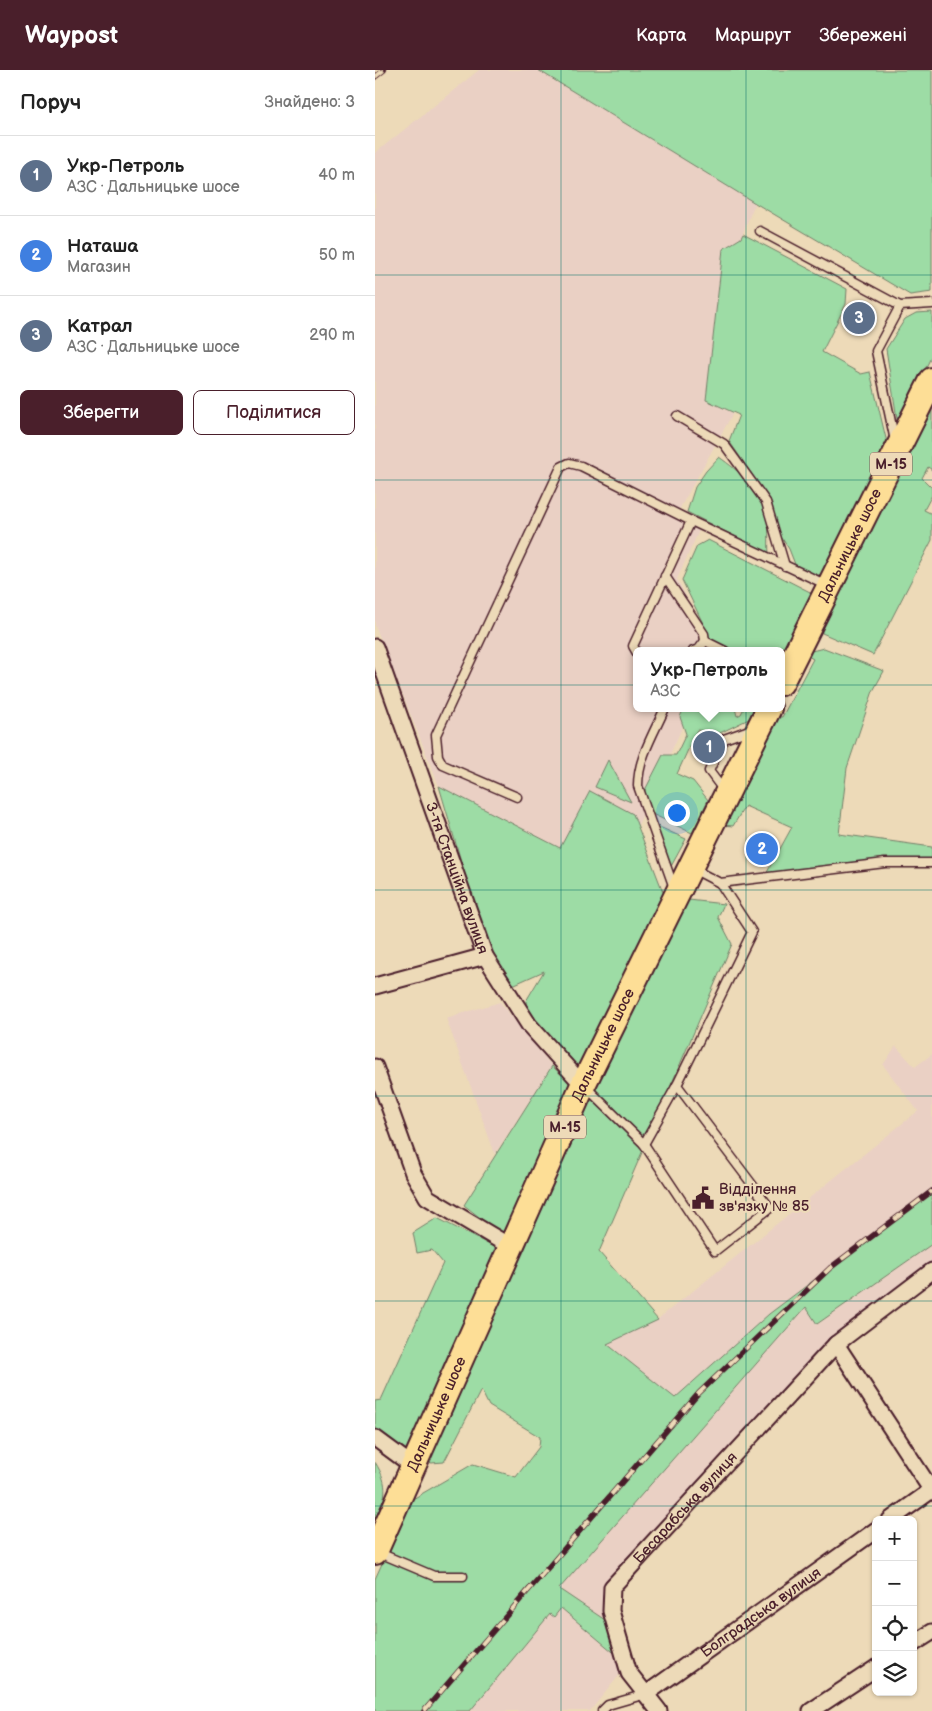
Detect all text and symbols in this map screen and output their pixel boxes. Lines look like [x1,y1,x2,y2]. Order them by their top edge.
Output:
text: Waypost [25,21,118,50]
text: Карта [636,25,687,46]
text: Маршрут [715,25,791,46]
text: Збережені [819,25,907,46]
text: Поруч [20,90,81,115]
text: Знайдено: 3 [265,93,355,112]
text: Укр-Петроль [67,155,184,178]
text: 1 [33,166,39,185]
text: 40 m [318,166,355,185]
text: АЗС · Дальницьке шосе [67,178,240,197]
text: Наташа [67,235,138,258]
text: 2 [31,246,41,265]
text: 50 m [319,246,355,265]
text: Магазин [67,258,131,277]
pin: 3 [843,299,875,337]
text: Катрал [67,315,133,338]
text: 3 [31,326,41,345]
text: 290 m [309,326,355,345]
text: АЗС · Дальницьке шосе [67,338,240,357]
button: Зберегти [20,390,183,435]
button: Поділитися [193,390,355,435]
road number: М-15 [870,452,912,476]
street label: Дальницьке шосе [814,486,886,605]
popup [633,647,785,712]
text: Укр-Петроль [650,659,768,682]
text: АЗС [650,682,680,701]
pin: 1 [693,728,725,766]
street label: 3-тя Станційна вулиця [421,800,492,956]
your location [664,800,690,826]
pin: 2 [746,830,778,868]
street label: Дальницьке шосе [568,985,639,1105]
road number: М-15 [544,1116,586,1138]
place label: Відділення зв'язку № 85 [719,1180,809,1216]
public building icon: Відділення зв'язку № 85 [690,1185,716,1211]
street label: Дальницьке шосе [403,1354,471,1475]
street label: Бесарабська вулиця [629,1448,742,1568]
map controls [872,1516,917,1696]
button: + [872,1516,917,1561]
button: − [872,1561,917,1606]
street label: Болградська вулиця [697,1563,825,1662]
button: locate [872,1606,917,1651]
button: layers [872,1651,917,1696]

